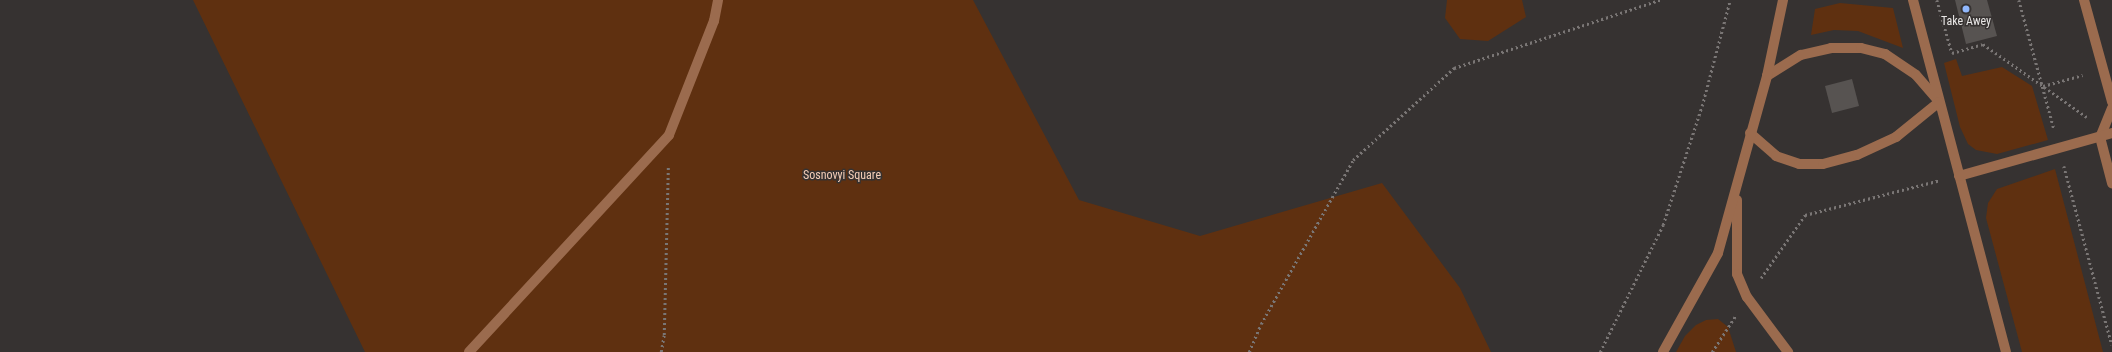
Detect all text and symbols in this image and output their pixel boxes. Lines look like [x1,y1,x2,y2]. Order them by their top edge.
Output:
marker: Take Awey [1961,4,1971,14]
place label: Take Awey [1941,15,1991,29]
park label: Sosnovyi Square [803,169,881,183]

